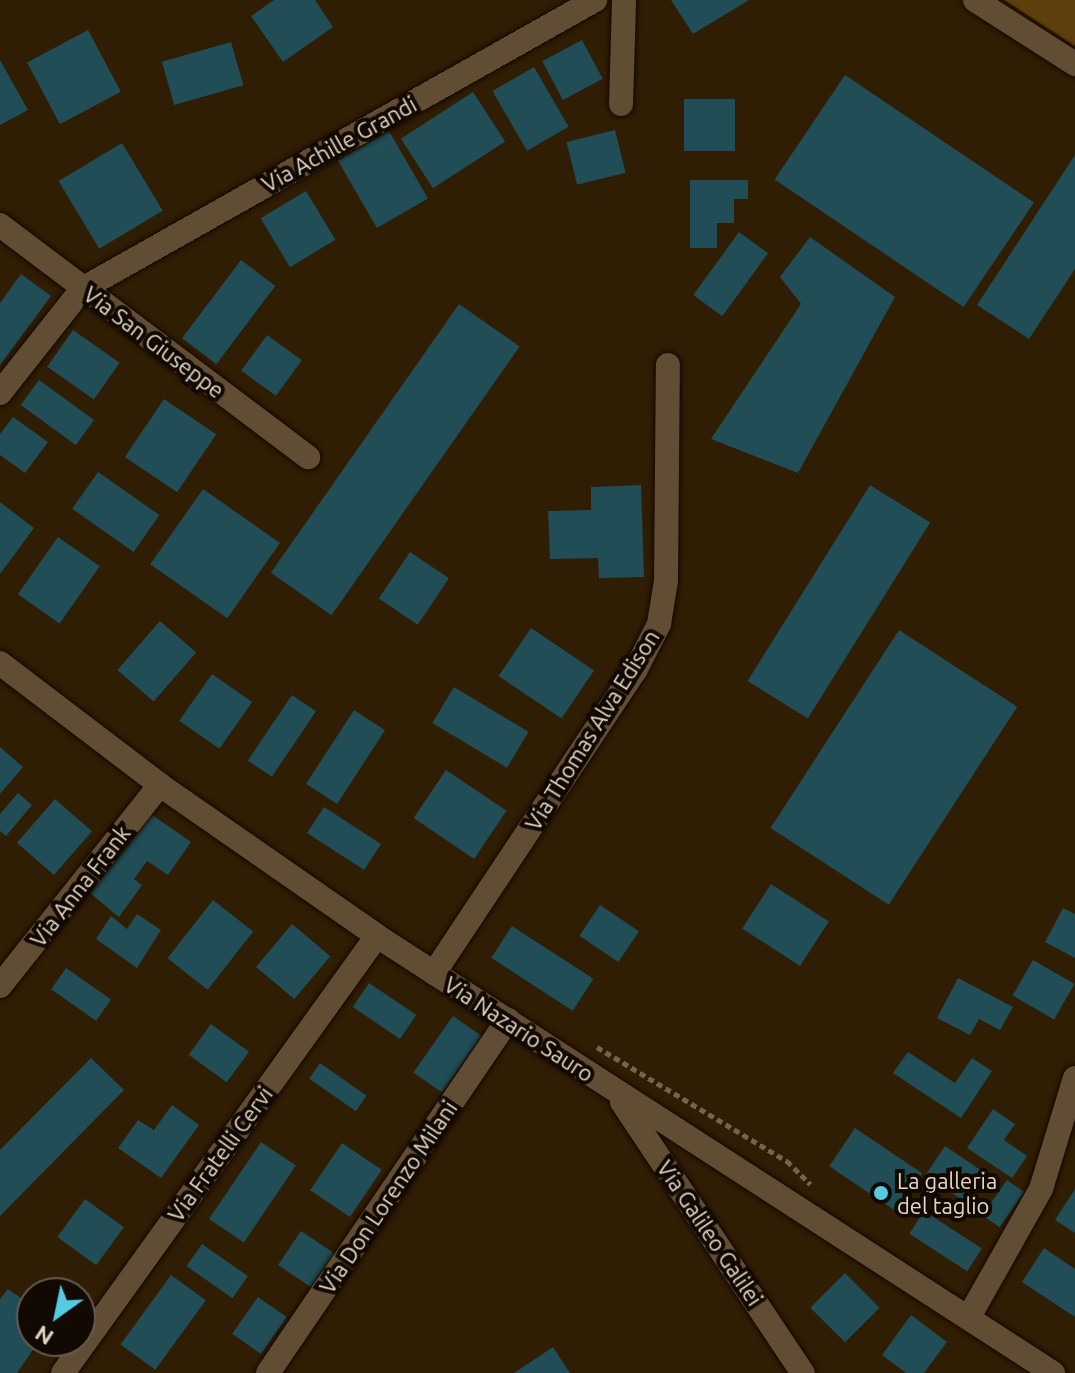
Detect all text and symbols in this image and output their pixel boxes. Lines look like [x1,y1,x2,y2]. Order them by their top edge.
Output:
street label: Via Achille Grandi [257,91,421,197]
street label: Via San Giuseppe [79,281,229,403]
street label: Via Thomas Alva Edison [520,625,664,835]
street label: Via Anna Frank [24,820,136,952]
street label: Via Nazario Sauro [439,971,599,1087]
street label: Via Fratelli Cervi [162,1081,278,1227]
street label: Via Don Lorenzo Milani [314,1096,462,1298]
street label: Via Galileo Galilei [652,1155,768,1311]
place label: La galleria del taglio [897,1167,997,1218]
marker: La galleria del taglio [872,1184,890,1202]
north arrow [16,1277,96,1357]
text: N [30,1321,57,1351]

